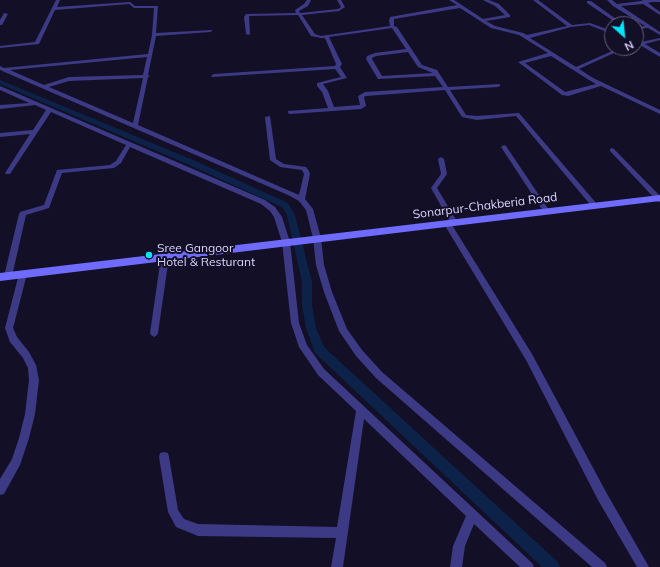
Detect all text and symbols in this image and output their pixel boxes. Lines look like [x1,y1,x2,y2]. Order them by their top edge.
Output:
north arrow [604,16,644,56]
text: N [622,38,636,54]
street label: Sonarpur-Chakberia Road [412,190,558,222]
place label: Sree Gangoor Hotel & Resturant [157,241,255,269]
marker: Sree Gangoor Hotel & Resturant [144,250,154,260]

